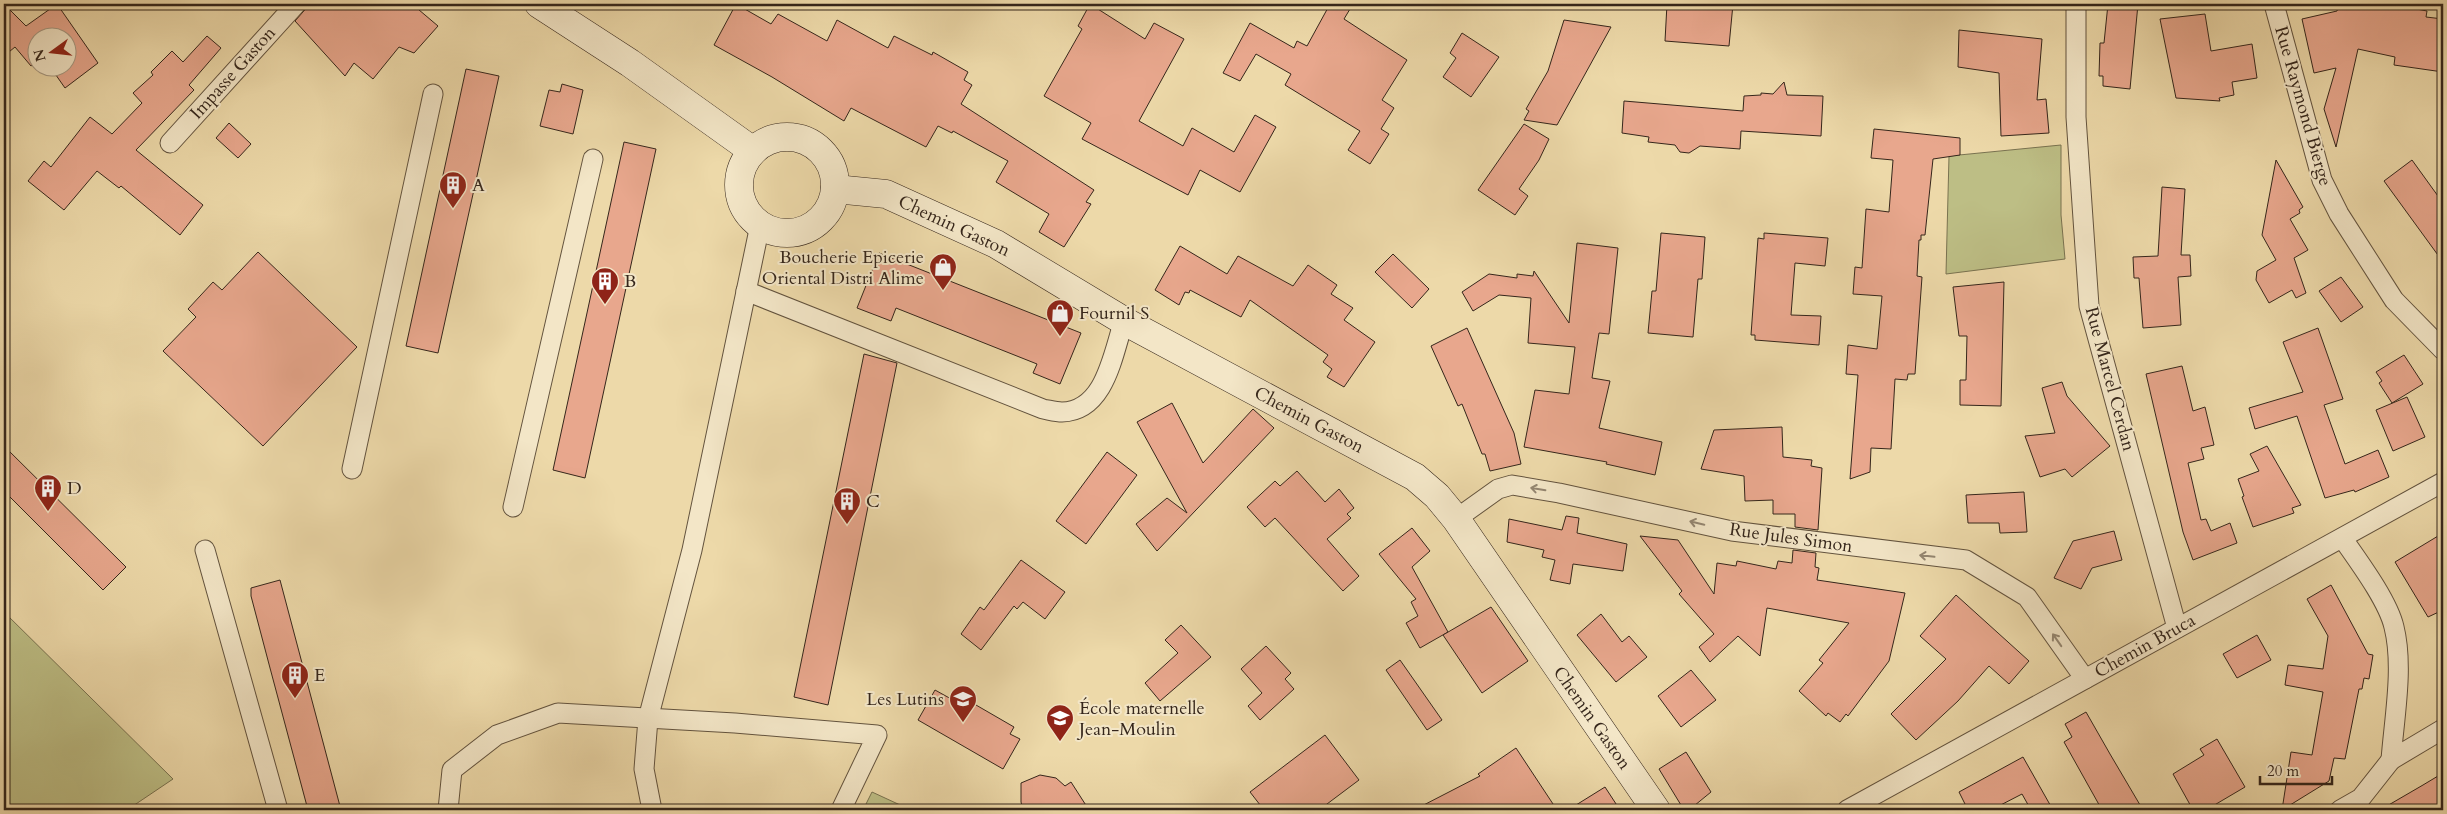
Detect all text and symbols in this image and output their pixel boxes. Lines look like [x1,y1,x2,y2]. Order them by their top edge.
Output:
street label: Impasse Gaston [184,20,282,125]
street label: Rue Raymond Bierge [2268,23,2338,189]
north arrow [28,28,78,78]
text: N [29,47,51,64]
building icon: A [438,170,468,209]
place label: A [472,173,485,198]
street label: Chemin Gaston [894,189,1015,263]
place label: Boucherie Epicerie Oriental Distri Alime [762,245,924,291]
shop icon: Boucherie Epicerie Oriental Distri Alime [928,252,958,291]
building icon: B [590,266,620,305]
place label: B [624,269,636,294]
shop icon: Fournil S [1045,298,1075,337]
place label: Fournil S [1079,301,1149,326]
street label: Rue Marcel Cerdan [2079,304,2141,455]
street label: Chemin Gaston [1250,381,1369,460]
building icon: D [33,473,63,512]
place label: D [67,476,82,501]
one-way arrow [1531,484,1547,494]
building icon: C [832,486,862,525]
place label: C [866,489,880,514]
street label: Rue Jules Simon [1728,517,1855,559]
one-way arrow [1690,518,1706,528]
one-way arrow [1920,551,1936,561]
street label: Chemin Bruca [2090,608,2200,684]
one-way arrow [2052,633,2062,647]
building icon: E [280,660,310,699]
street label: Chemin Gaston [1547,661,1637,775]
place label: E [314,663,325,688]
school or university icon: Les Lutins [948,684,978,723]
place label: Les Lutins [866,687,944,712]
place label: École maternelle Jean-Moulin [1076,696,1205,742]
school or university icon: École maternelle Jean-Moulin [1045,703,1075,742]
scale bar [2260,754,2332,786]
text: 20 m [2267,761,2299,781]

